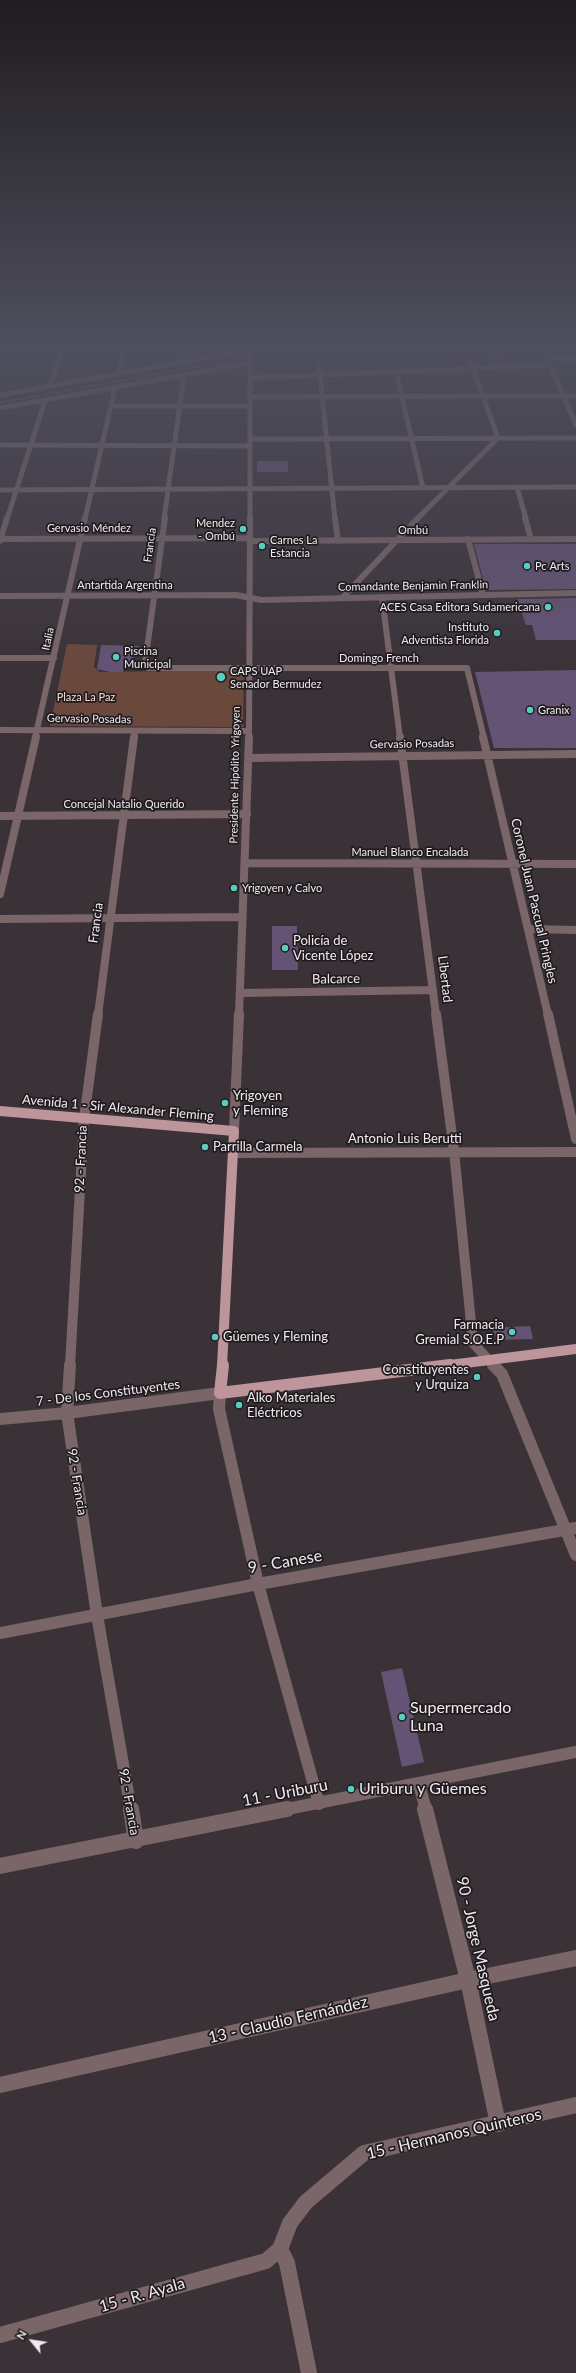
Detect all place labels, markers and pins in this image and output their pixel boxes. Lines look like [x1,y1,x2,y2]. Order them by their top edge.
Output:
place label: Mendez - Ombú [196,516,235,542]
marker: Mendez - Ombú [238,524,248,534]
place label: Carnes La Estancia [270,533,317,559]
marker: Carnes La Estancia [257,541,267,551]
place label: Pc Arts [535,559,570,573]
marker: Pc Arts [522,561,532,571]
place label: ACES Casa Editora Sudamericana [380,600,540,614]
marker: ACES Casa Editora Sudamericana [543,602,553,612]
place label: Instituto Adventista Florida [401,620,489,646]
marker: Instituto Adventista Florida [492,628,502,638]
place label: Piscina Municipal [124,644,171,670]
marker: Piscina Municipal [111,652,121,662]
place label: CAPS UAP Senador Bermudez [230,664,322,690]
marker: CAPS UAP Senador Bermudez [215,671,227,683]
place label: Granix [538,703,570,717]
marker: Granix [525,705,535,715]
place label: Yrigoyen y Calvo [242,881,322,895]
marker: Yrigoyen y Calvo [229,883,239,893]
place label: Policía de Vicente López [293,933,373,964]
marker: Policía de Vicente López [280,943,290,953]
place label: Yrigoyen y Fleming [233,1088,288,1119]
marker: Yrigoyen y Fleming [220,1098,230,1108]
place label: Parrilla Carmela [213,1139,303,1155]
marker: Parrilla Carmela [200,1142,210,1152]
place label: Farmacia Gremial S.O.E.P [415,1317,504,1348]
marker: Farmacia Gremial S.O.E.P [507,1327,517,1337]
place label: Güemes y Fleming [223,1329,328,1345]
marker: Güemes y Fleming [210,1332,220,1342]
place label: Constituyentes y Urquiza [383,1362,469,1393]
marker: Constituyentes y Urquiza [472,1372,482,1382]
place label: Alko Materiales Eléctricos [247,1390,335,1421]
marker: Alko Materiales Eléctricos [234,1400,244,1410]
place label: Supermercado Luna [410,1698,511,1736]
marker: Supermercado Luna [397,1712,407,1722]
place label: Uriburu y Güemes [359,1779,487,1799]
marker: Uriburu y Güemes [346,1784,356,1794]

